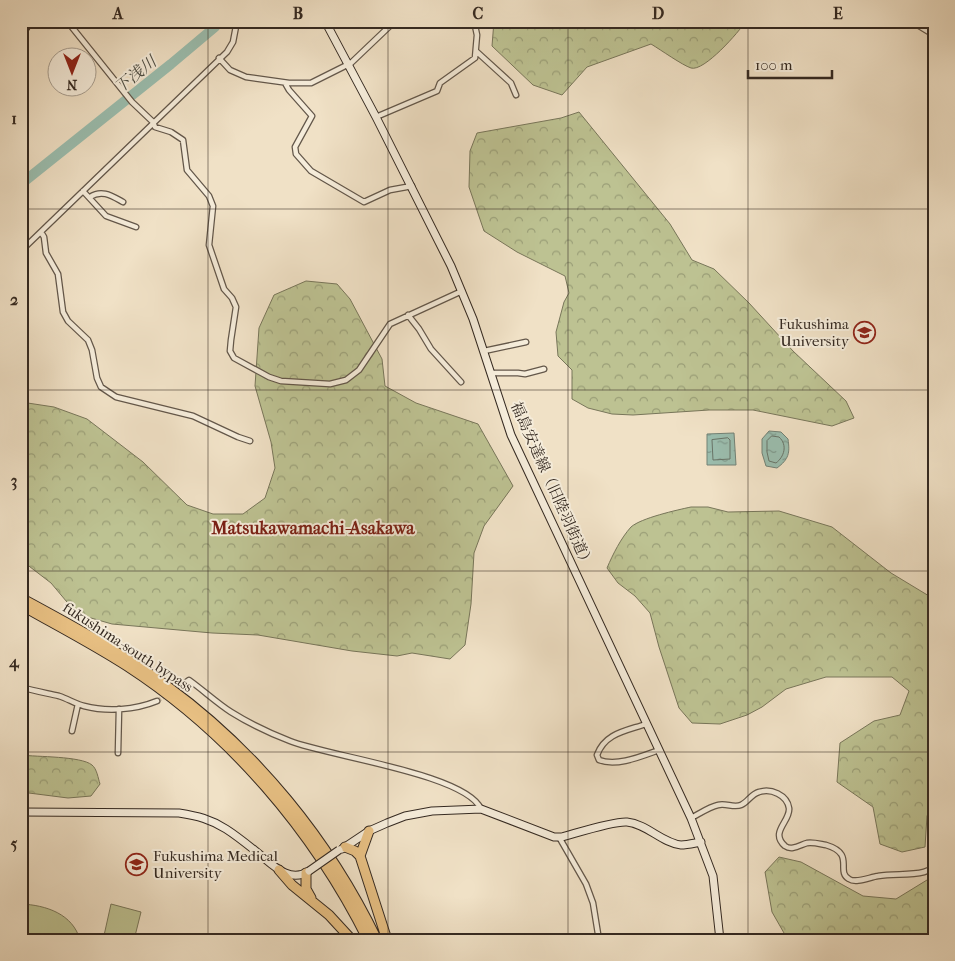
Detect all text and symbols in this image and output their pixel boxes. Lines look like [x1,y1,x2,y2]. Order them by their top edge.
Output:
text: A [112,4,124,23]
text: B [293,4,303,23]
text: C [473,4,484,23]
text: D [652,4,664,23]
text: E [833,4,843,23]
north arrow [48,48,98,98]
scale bar [748,48,831,80]
water label: 下浅川 [111,51,161,97]
text: 100 m [755,56,793,74]
text: N [66,76,77,93]
text: 1 [11,109,17,128]
text: 2 [10,290,18,309]
place label: Fukushima University [779,315,850,350]
school or university icon: Fukushima University [853,321,877,345]
street label: 福島安達線（旧陸羽街道） [507,399,597,571]
text: 3 [11,471,17,491]
district label: Matsukawamachi-Asakawa [210,518,415,539]
street label: fukushima-south bypass [60,598,197,696]
text: 4 [8,652,20,672]
text: 5 [11,834,18,853]
place label: Fukushima Medical University [153,847,278,882]
school or university icon: Fukushima Medical University [125,853,149,877]

